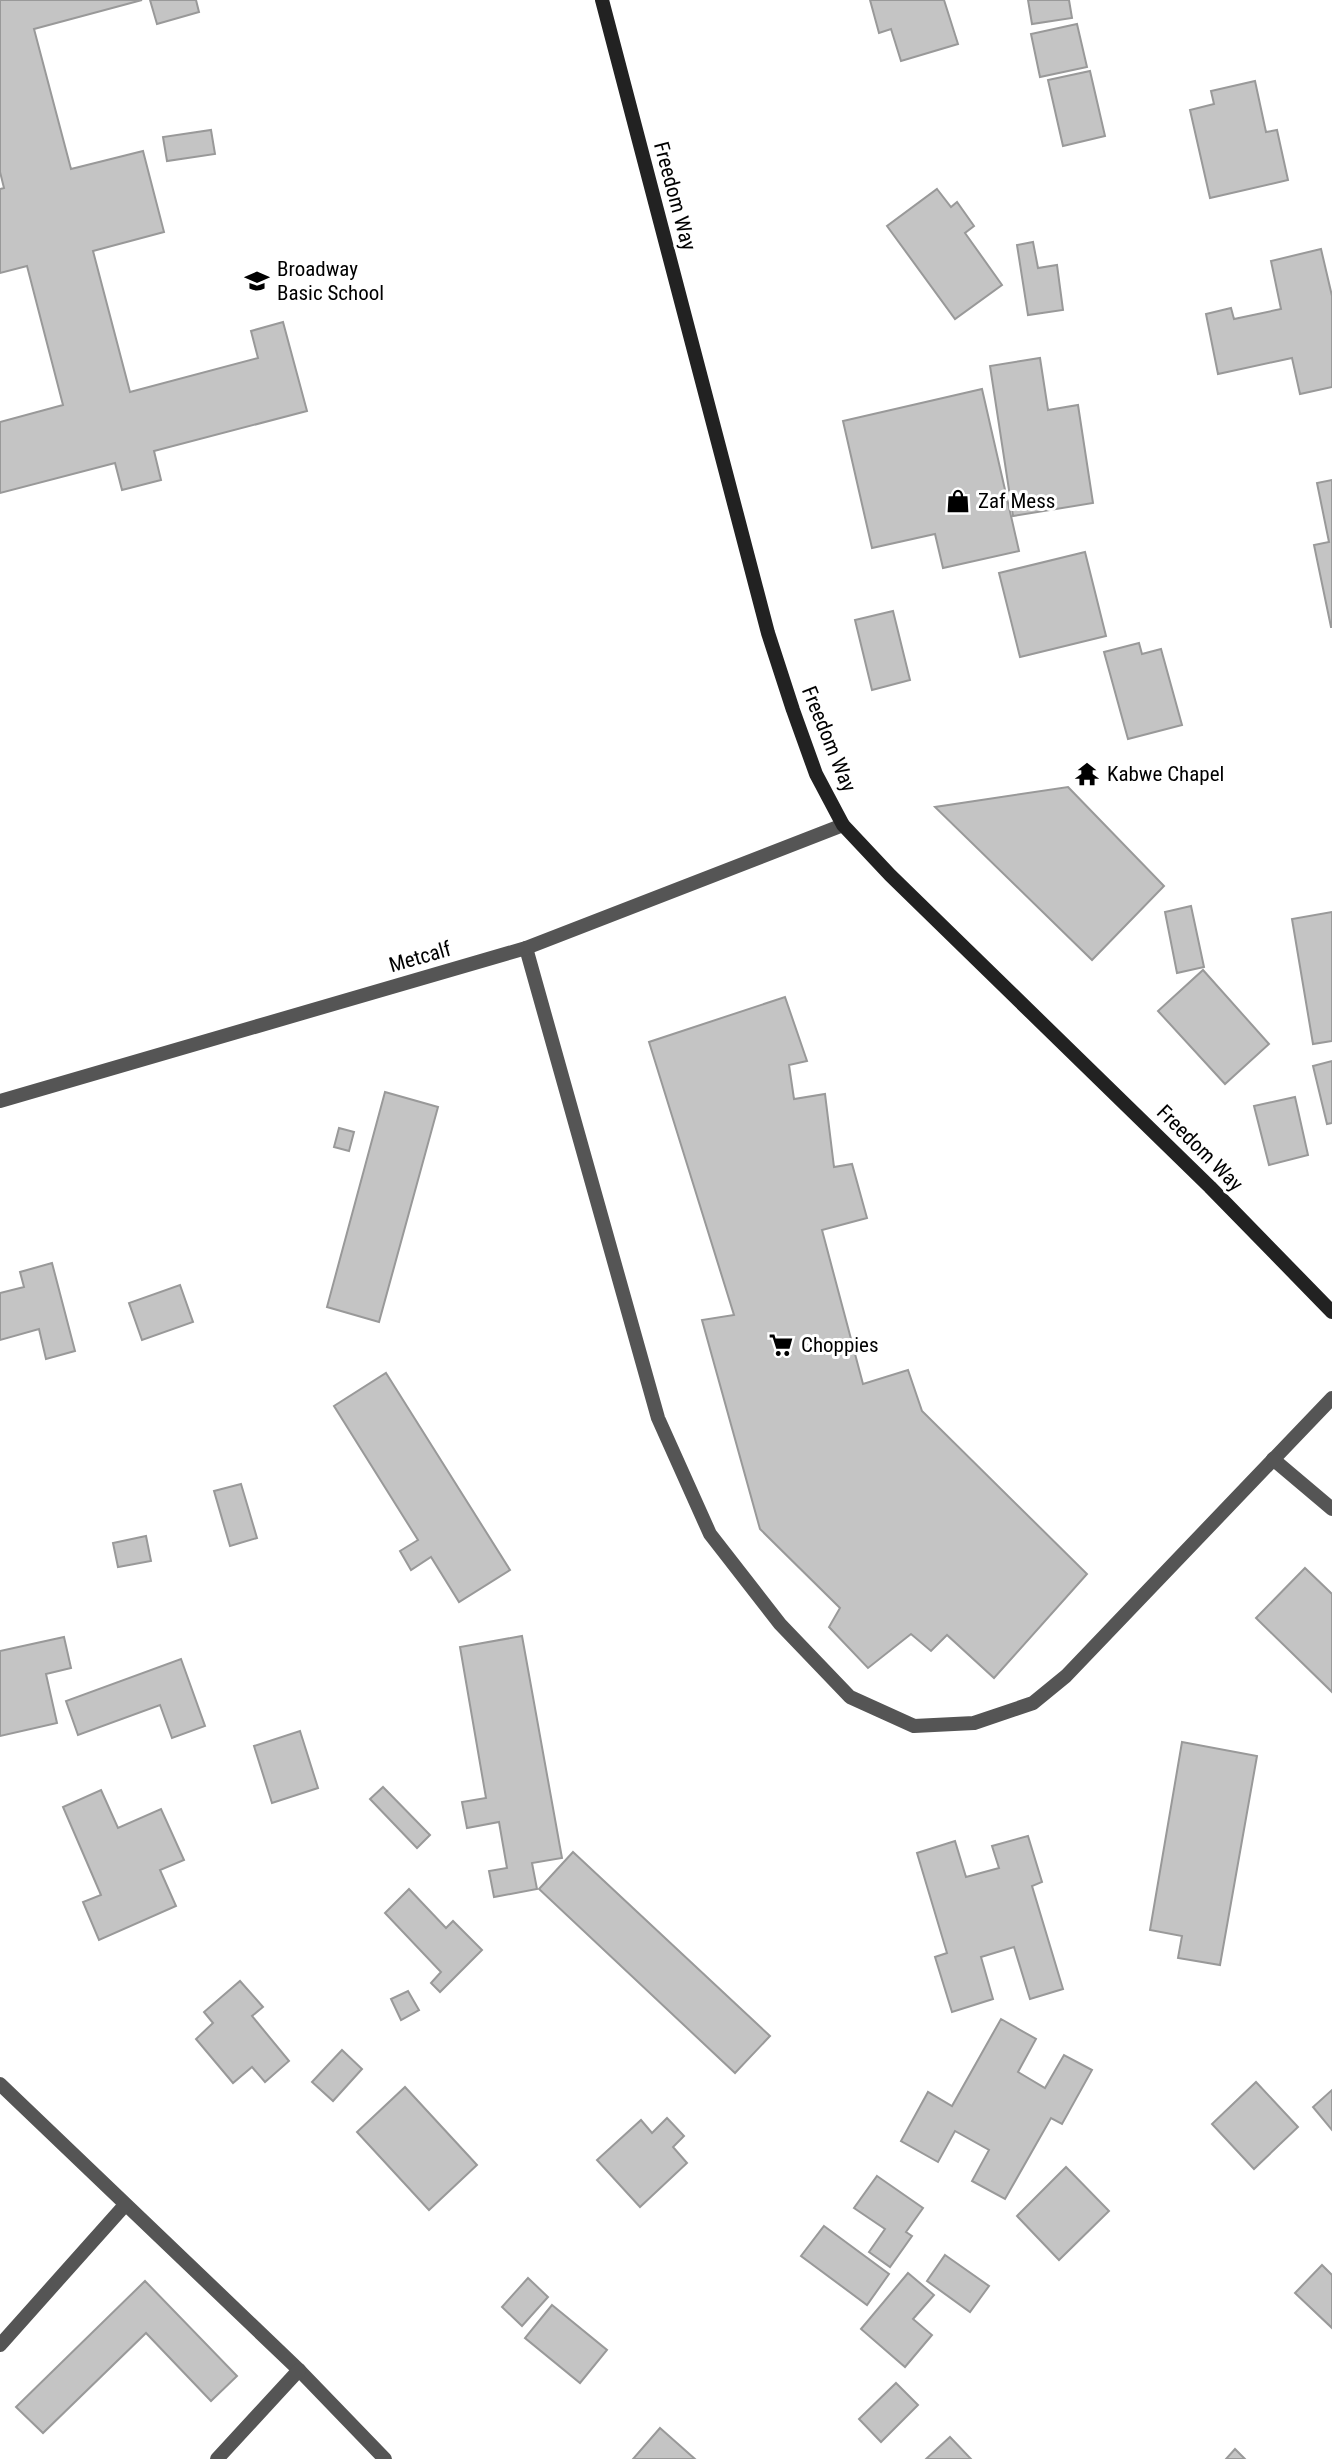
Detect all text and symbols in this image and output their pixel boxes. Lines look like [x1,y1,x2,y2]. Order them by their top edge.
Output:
street label: Freedom Way [649,139,701,253]
place label: Broadway Basic School [277,257,384,305]
school or university icon: Broadway Basic School [243,267,271,295]
shop icon: Zaf Mess [944,487,972,515]
place label: Zaf Mess [978,489,1055,513]
street label: Freedom Way [797,683,861,795]
temple icon: Kabwe Chapel [1073,760,1101,788]
place label: Kabwe Chapel [1107,762,1224,786]
street label: Metcalf [386,937,454,977]
street label: Freedom Way [1152,1100,1248,1196]
supermarket icon: Choppies [767,1331,795,1359]
place label: Choppies [801,1333,879,1357]

